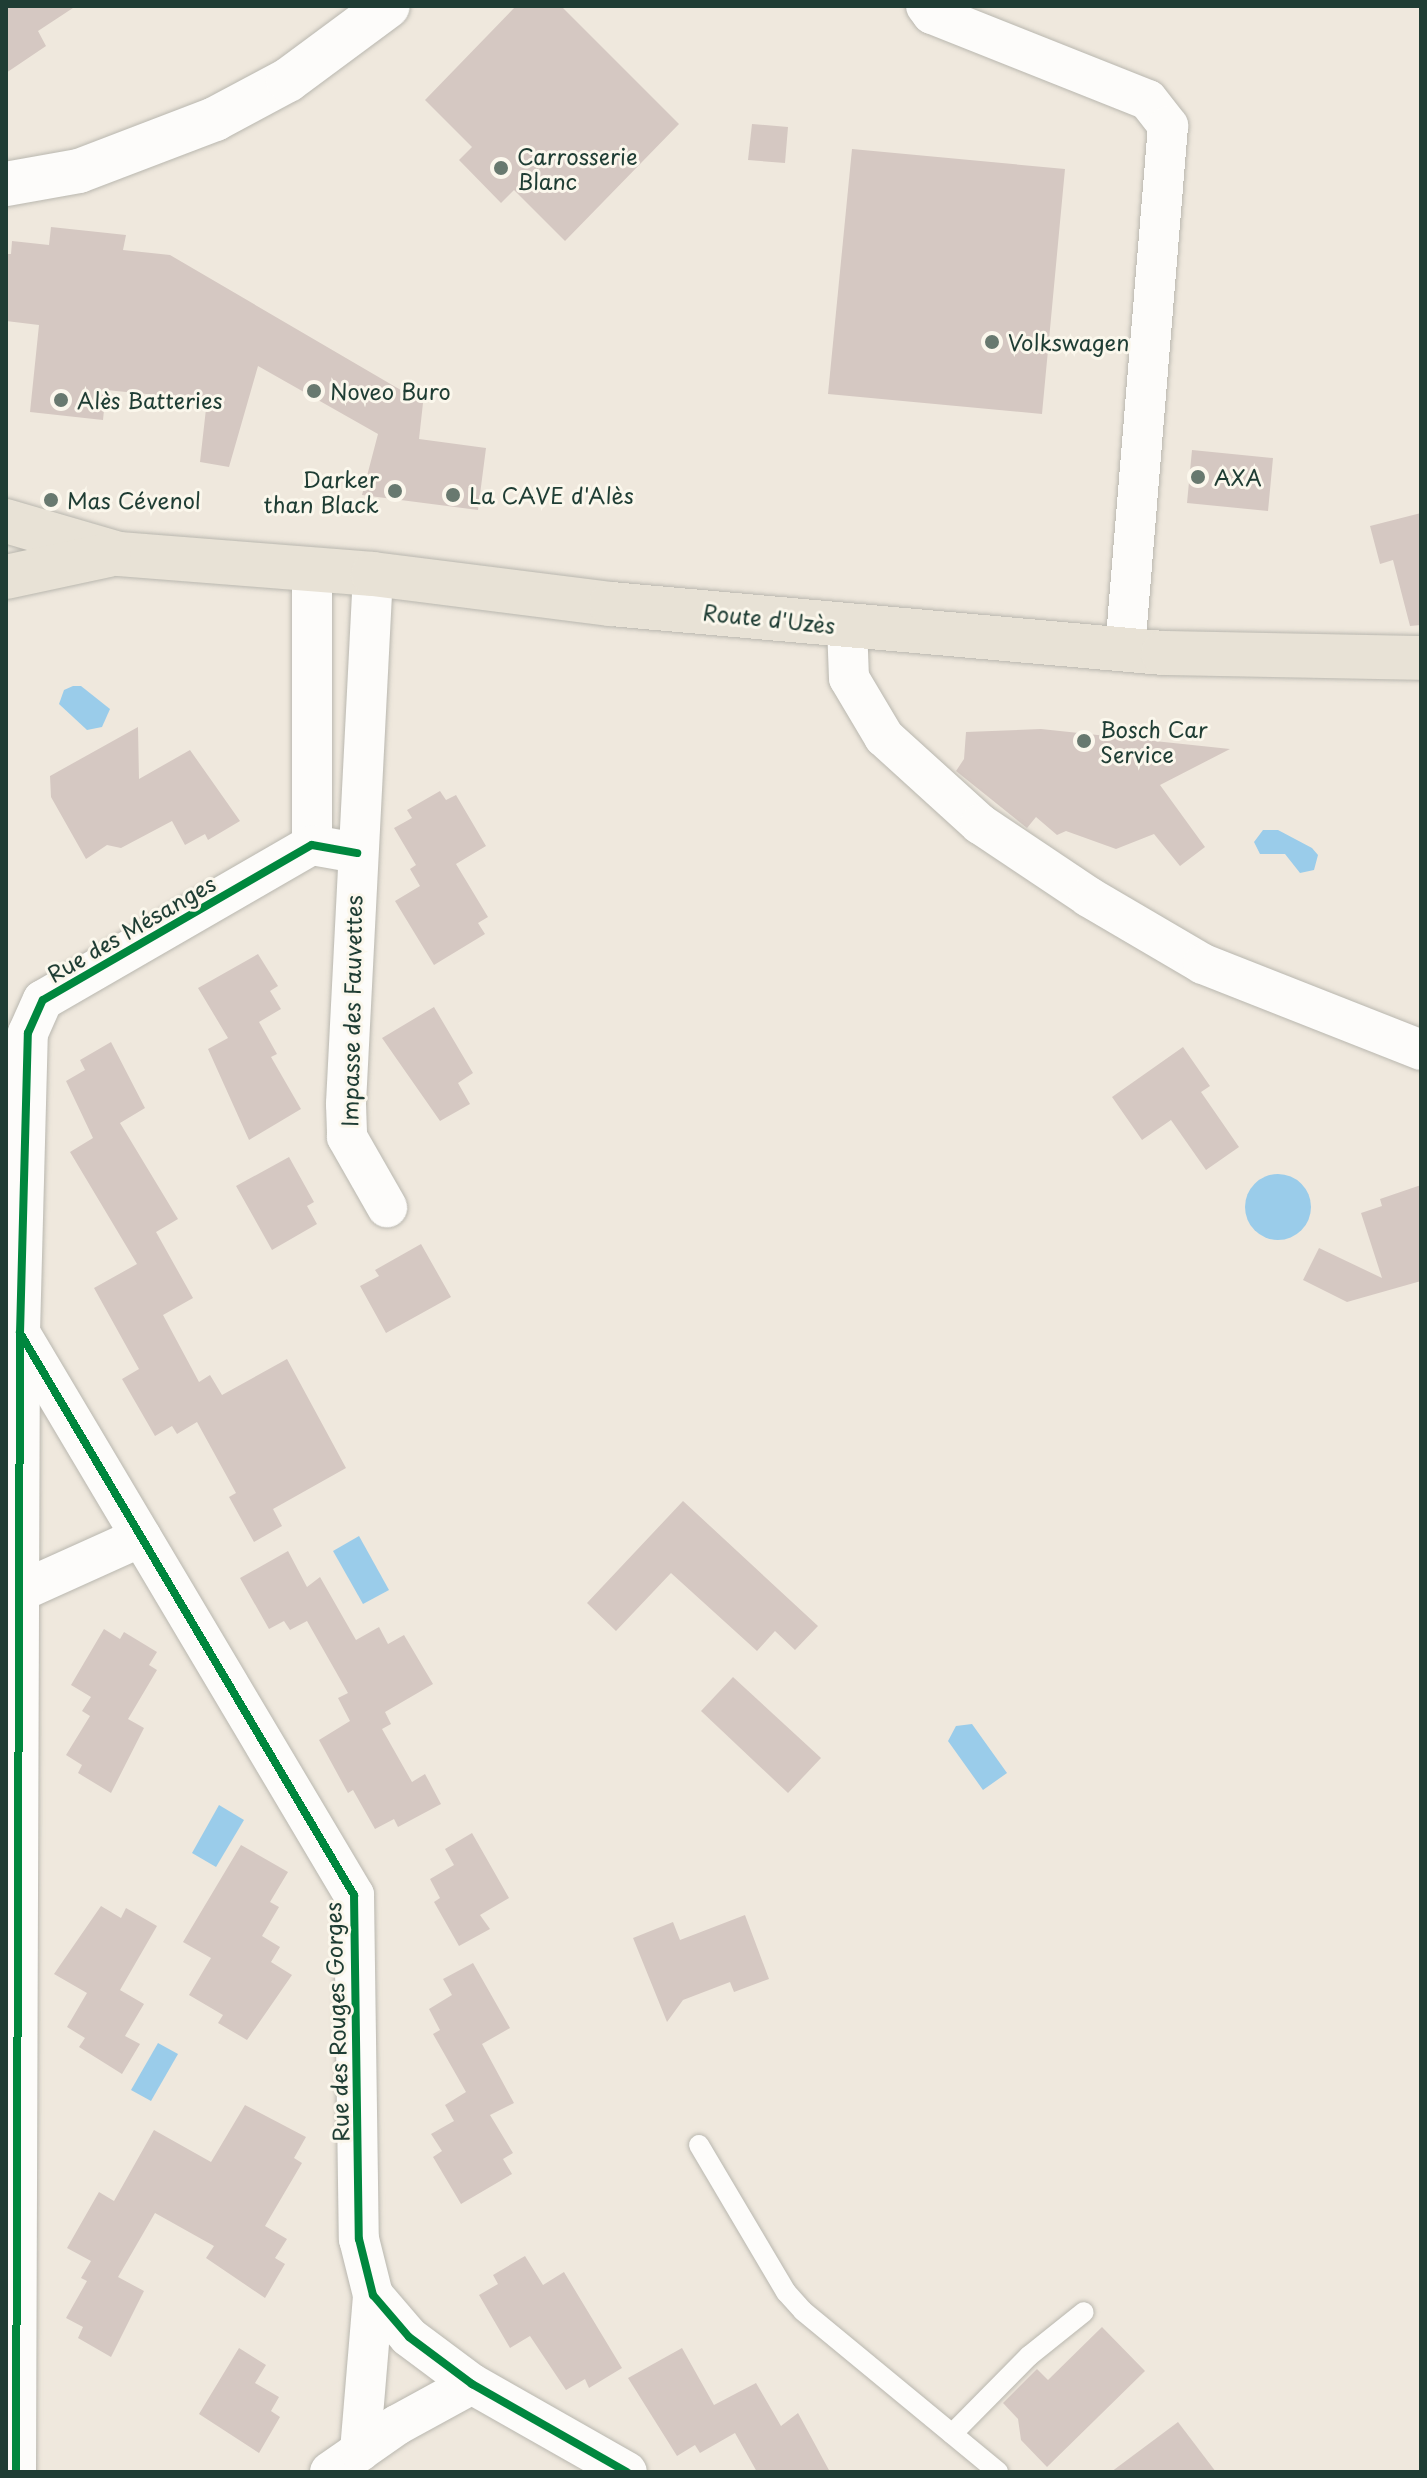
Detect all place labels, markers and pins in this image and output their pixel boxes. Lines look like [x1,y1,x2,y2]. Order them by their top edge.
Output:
place label: Carrosserie Blanc [517,142,638,194]
marker: Carrosserie Blanc [492,159,510,177]
place label: Volkswagen [1008,329,1129,355]
marker: Volkswagen [983,333,1001,351]
place label: Noveo Buro [330,378,451,404]
marker: Noveo Buro [305,382,323,400]
place label: Alès Batteries [77,387,225,413]
marker: Alès Batteries [52,391,70,409]
place label: AXA [1214,464,1262,490]
place label: Darker than Black [264,465,379,516]
marker: AXA [1189,468,1207,486]
marker: Darker than Black [386,482,404,500]
place label: La CAVE d'Alès [469,482,634,508]
marker: La CAVE d'Alès [444,486,462,504]
place label: Mas Cévenol [67,487,201,513]
marker: Mas Cévenol [42,491,60,509]
place label: Bosch Car Service [1100,715,1209,766]
marker: Bosch Car Service [1075,732,1093,750]

